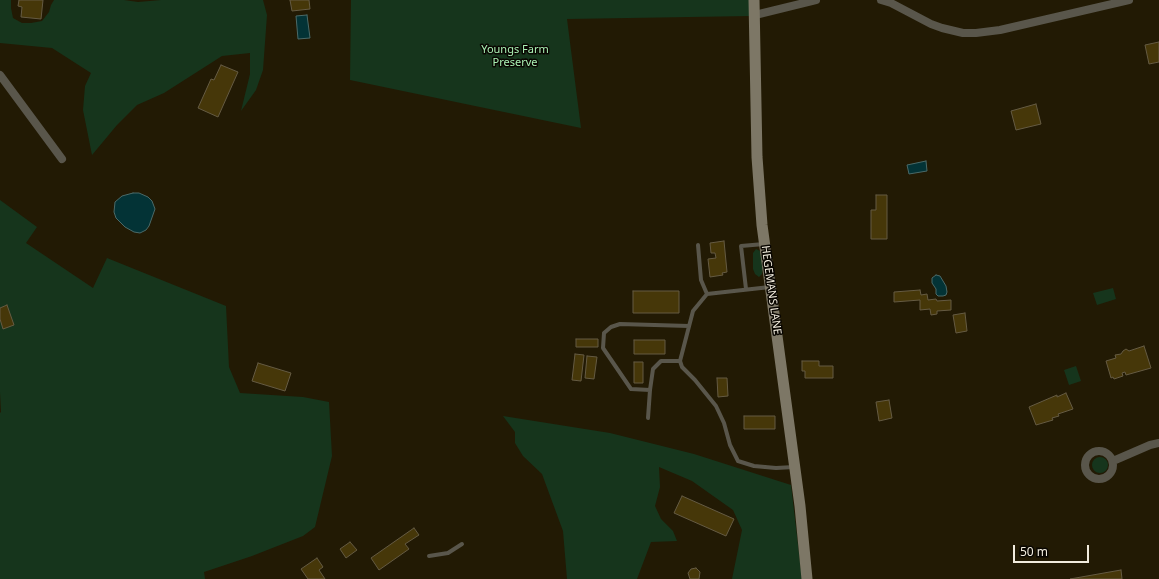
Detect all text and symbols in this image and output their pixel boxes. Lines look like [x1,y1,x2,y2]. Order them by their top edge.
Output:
park label: Youngs Farm Preserve [481,43,549,69]
street label: HEGEMANS LANE [758,245,784,335]
scale bar [1015,537,1091,563]
text: 50 m [1020,543,1048,560]

